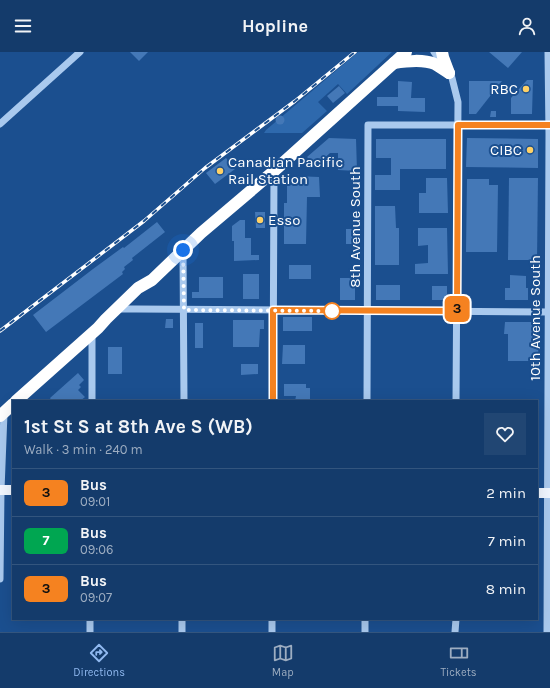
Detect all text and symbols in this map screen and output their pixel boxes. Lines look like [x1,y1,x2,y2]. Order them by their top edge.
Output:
icon: menu [12,15,34,37]
text: Hopline [242,15,308,37]
icon: person [516,15,538,37]
place label: RBC [490,80,518,98]
marker: RBC [521,84,531,94]
place label: CIBC [490,141,522,159]
marker: CIBC [525,145,535,155]
place label: Canadian Pacific Rail Station [228,153,343,188]
marker: Canadian Pacific Rail Station [215,166,225,176]
street label: 8th Avenue South [346,166,364,288]
place label: Esso [268,211,300,229]
marker: Esso [255,215,265,225]
your location [173,240,193,260]
street label: 10th Avenue South [526,255,544,381]
line badge: 3 [444,296,470,322]
text: 3 [453,300,461,317]
unlabelled marker [323,302,341,320]
button: heart [484,413,526,455]
text: 1st St S at 8th Ave S (WB) [24,416,253,438]
text: Walk · 3 min · 240 m [24,442,143,457]
text: Bus [80,476,107,494]
text: 3 [42,484,50,501]
text: 2 min [486,484,526,502]
text: 09:01 [80,494,110,509]
text: Bus [80,524,107,542]
text: 7 [43,532,49,549]
text: 7 min [488,532,526,550]
text: 09:06 [80,542,113,557]
text: Bus [80,572,107,590]
text: 3 [42,580,50,597]
text: 8 min [486,580,526,598]
text: 09:07 [80,590,112,605]
tab: Directions [73,642,125,679]
tab: Map [272,642,294,679]
tab: Tickets [440,642,477,679]

